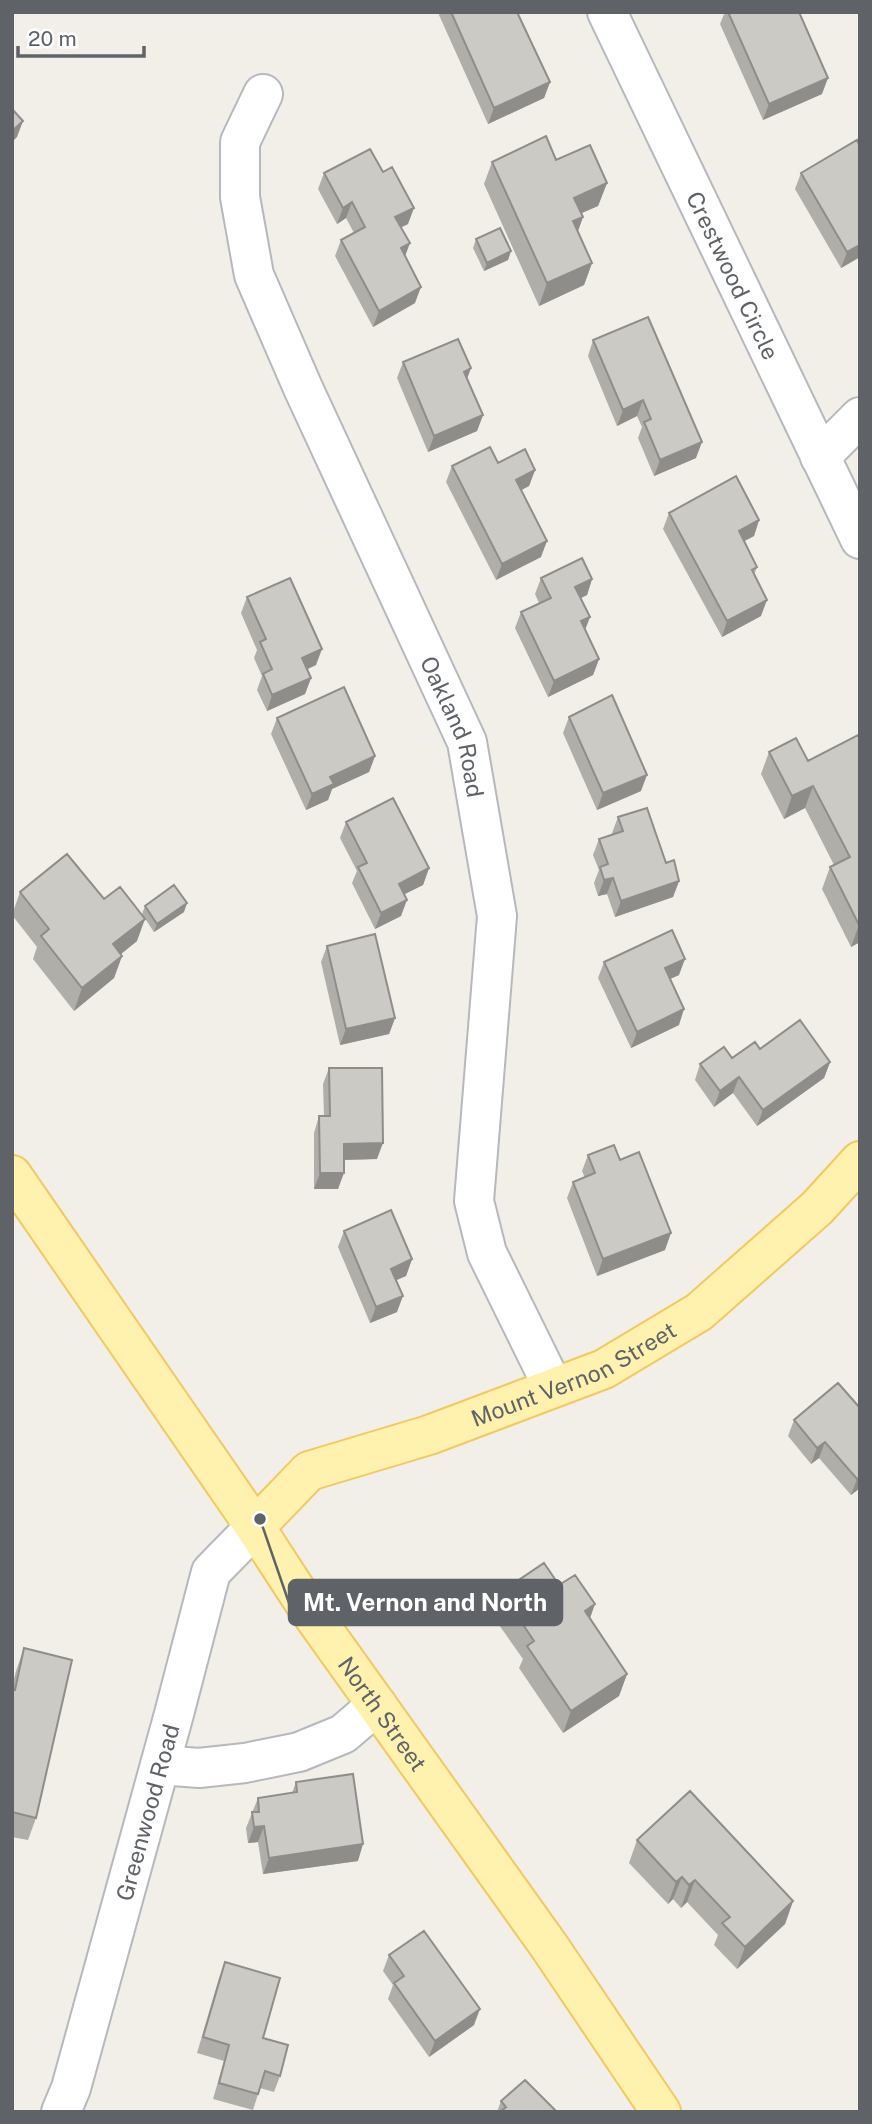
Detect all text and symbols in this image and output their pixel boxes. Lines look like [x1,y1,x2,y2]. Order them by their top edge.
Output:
scale bar [18,14,144,58]
text: 20 m [28,26,77,51]
street label: Crestwood Circle [682,187,785,364]
street label: Oakland Road [416,652,490,799]
street label: Mount Vernon Street [467,1316,680,1431]
callout: Mt. Vernon and North [289,1580,562,1625]
text: Mt. Vernon and North [303,1588,547,1616]
street label: North Street [333,1651,433,1776]
street label: Greenwood Road [110,1721,184,1904]

